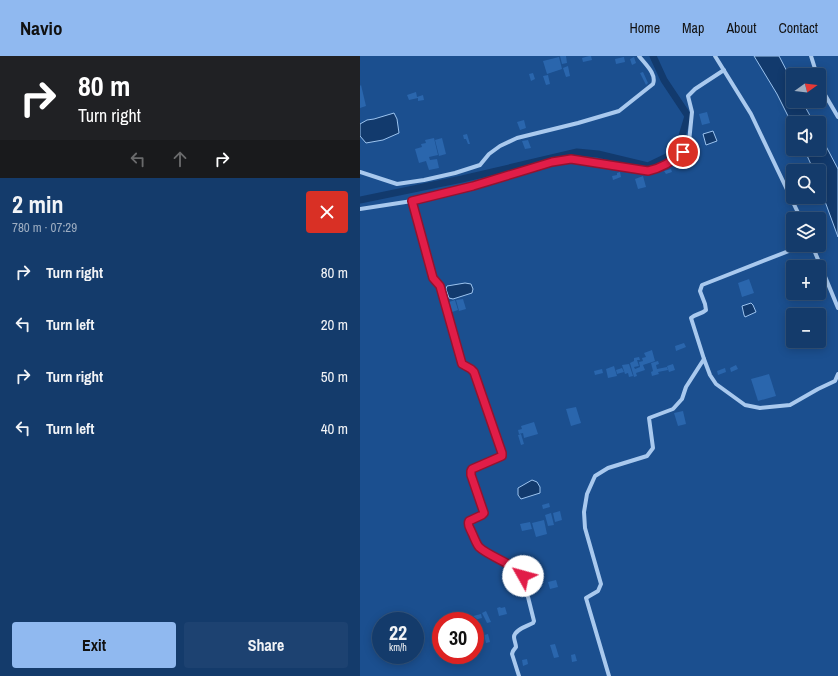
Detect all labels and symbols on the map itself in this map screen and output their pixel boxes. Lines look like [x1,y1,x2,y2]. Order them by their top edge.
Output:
north arrow [786,68,826,108]
pin [666,135,700,169]
position arrow [502,555,544,597]
speed limit sign: 30 [432,612,484,664]

